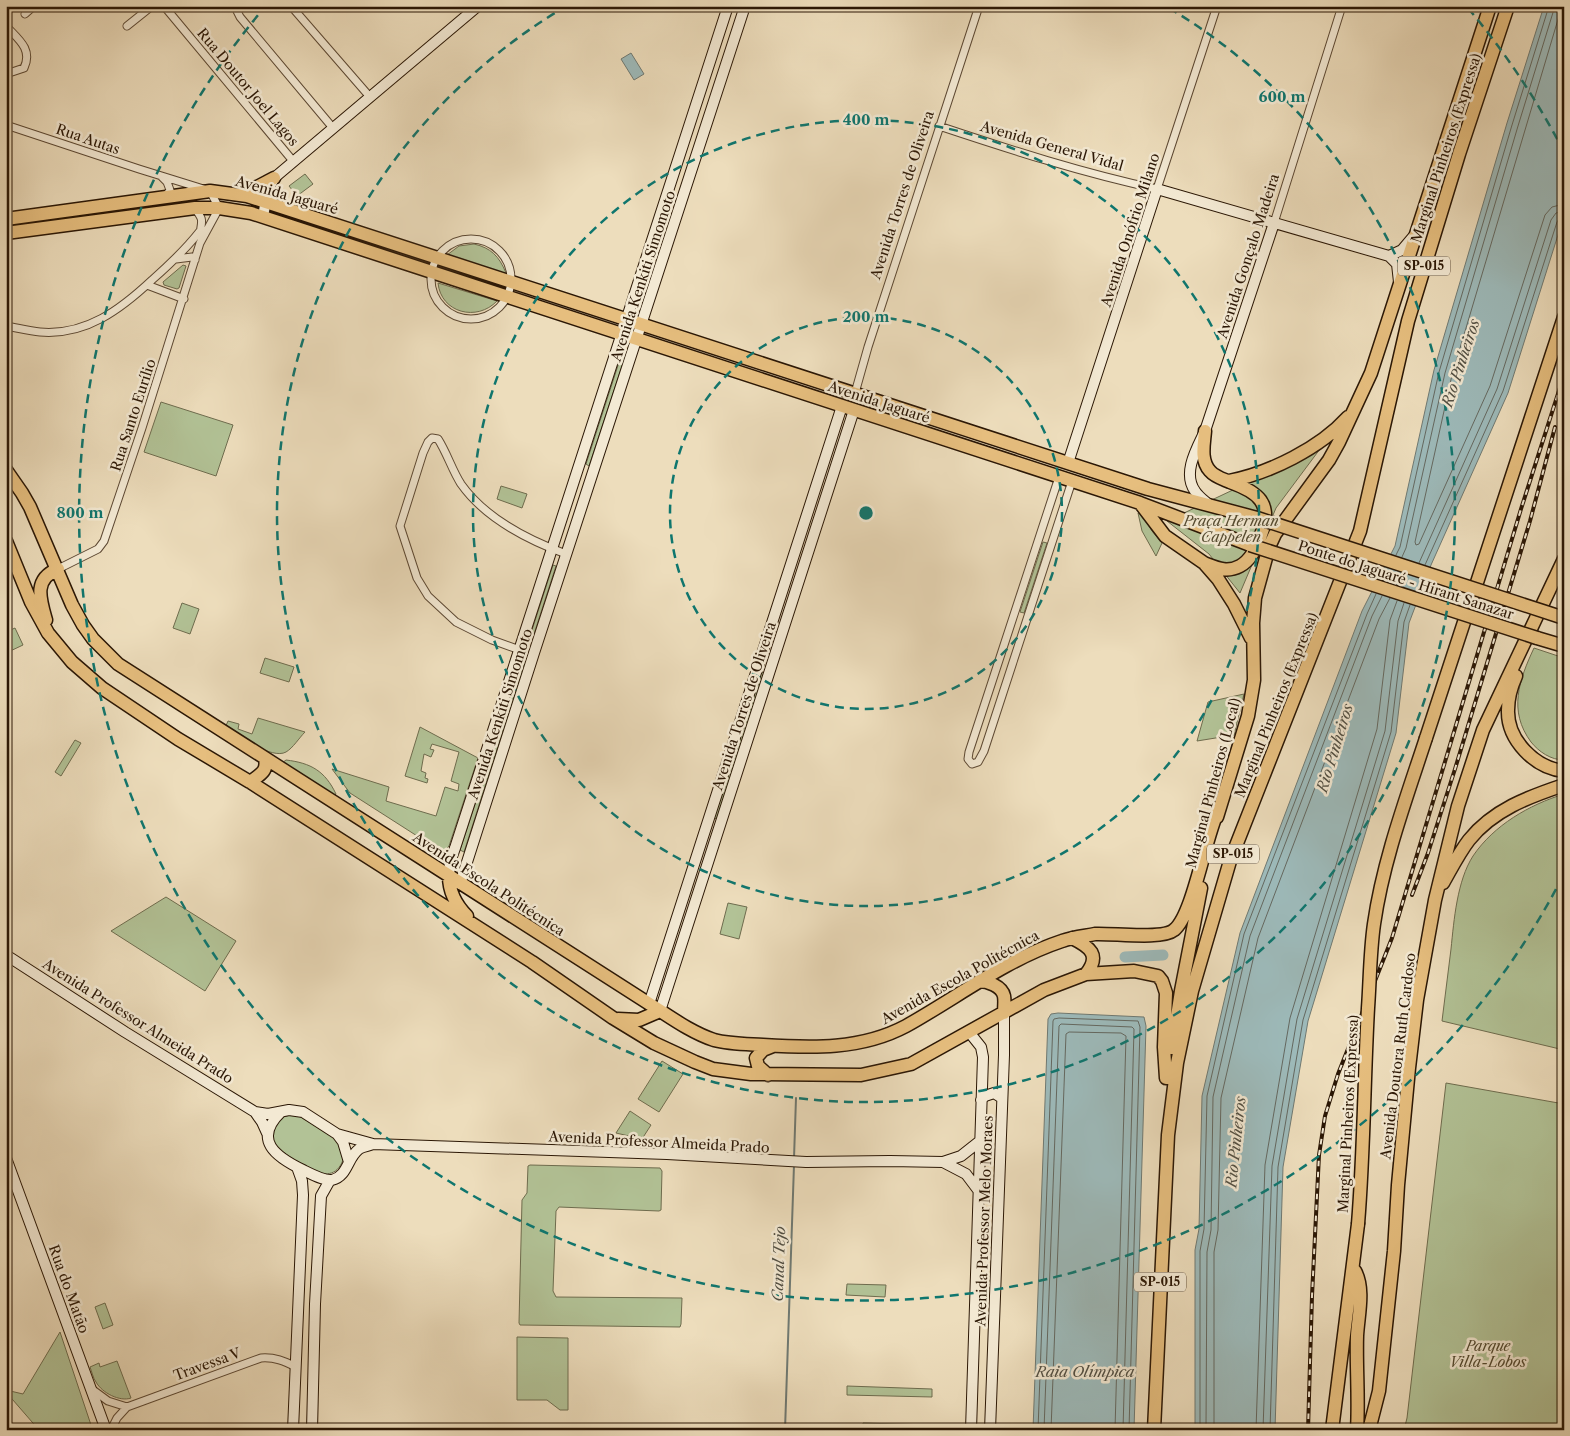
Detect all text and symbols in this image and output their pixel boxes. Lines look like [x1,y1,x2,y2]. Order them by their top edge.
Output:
street label: Rua Doutor Joel Lagos [193,24,303,150]
street label: Marginal Pinheiros (Expressa) [1407,51,1485,245]
text: 600 m [1259,87,1305,106]
street label: Avenida Torres de Oliveira [866,108,938,282]
text: 400 m [843,110,889,129]
street label: Avenida General Vidal [978,117,1126,175]
street label: Rua Autas [54,120,122,158]
street label: Avenida Onófrio Milano [1096,151,1163,310]
street label: Avenida Jaguaré [233,171,341,218]
street label: Avenida Gonçalo Madeira [1213,171,1283,342]
street label: Avenida Kenkiti Simomoto [606,188,679,365]
road number: SP-015 [1398,256,1450,276]
text: 200 m [843,307,889,326]
water label: Rio Pinheiros [1437,316,1484,410]
street label: Rua Santo Eurílio [106,357,160,473]
street label: Avenida Jaguaré [825,377,932,427]
text: 800 m [56,503,104,522]
centre of rings [857,504,875,522]
park label: Praça Herman Cappelen [1182,512,1279,546]
street label: Ponte do Jaguaré - Hirant Sanazar [1296,537,1516,623]
street label: Marginal Pinheiros (Expressa) [1231,610,1321,800]
street label: Avenida Torres de Oliveira [708,619,780,793]
street label: Avenida Kenkiti Simomoto [463,626,536,803]
street label: Marginal Pinheiros (Local) [1182,696,1244,870]
water label: Rio Pinheiros [1312,701,1357,795]
street label: Avenida Escola Politécnica [409,828,569,940]
road number: SP-015 [1207,844,1259,864]
street label: Avenida Escola Politécnica [877,926,1043,1028]
street label: Avenida Doutora Ruth Cardoso [1376,952,1420,1161]
street label: Avenida Professor Almeida Prado [38,954,237,1087]
street label: Marginal Pinheiros (Expressa) [1334,1015,1362,1213]
water label: Rio Pinheiros [1221,1095,1250,1189]
street label: Avenida Professor Melo Moraes [971,1115,997,1328]
street label: Avenida Professor Almeida Prado [547,1127,770,1157]
water label: Canal Tejo [768,1226,789,1302]
street label: Rua do Matão [45,1242,93,1336]
road number: SP-015 [1134,1272,1186,1291]
park label: Parque Villa-Lobos [1450,1337,1527,1371]
street label: Travessa V [171,1343,244,1384]
water label: Raia Olímpica [1035,1362,1135,1381]

